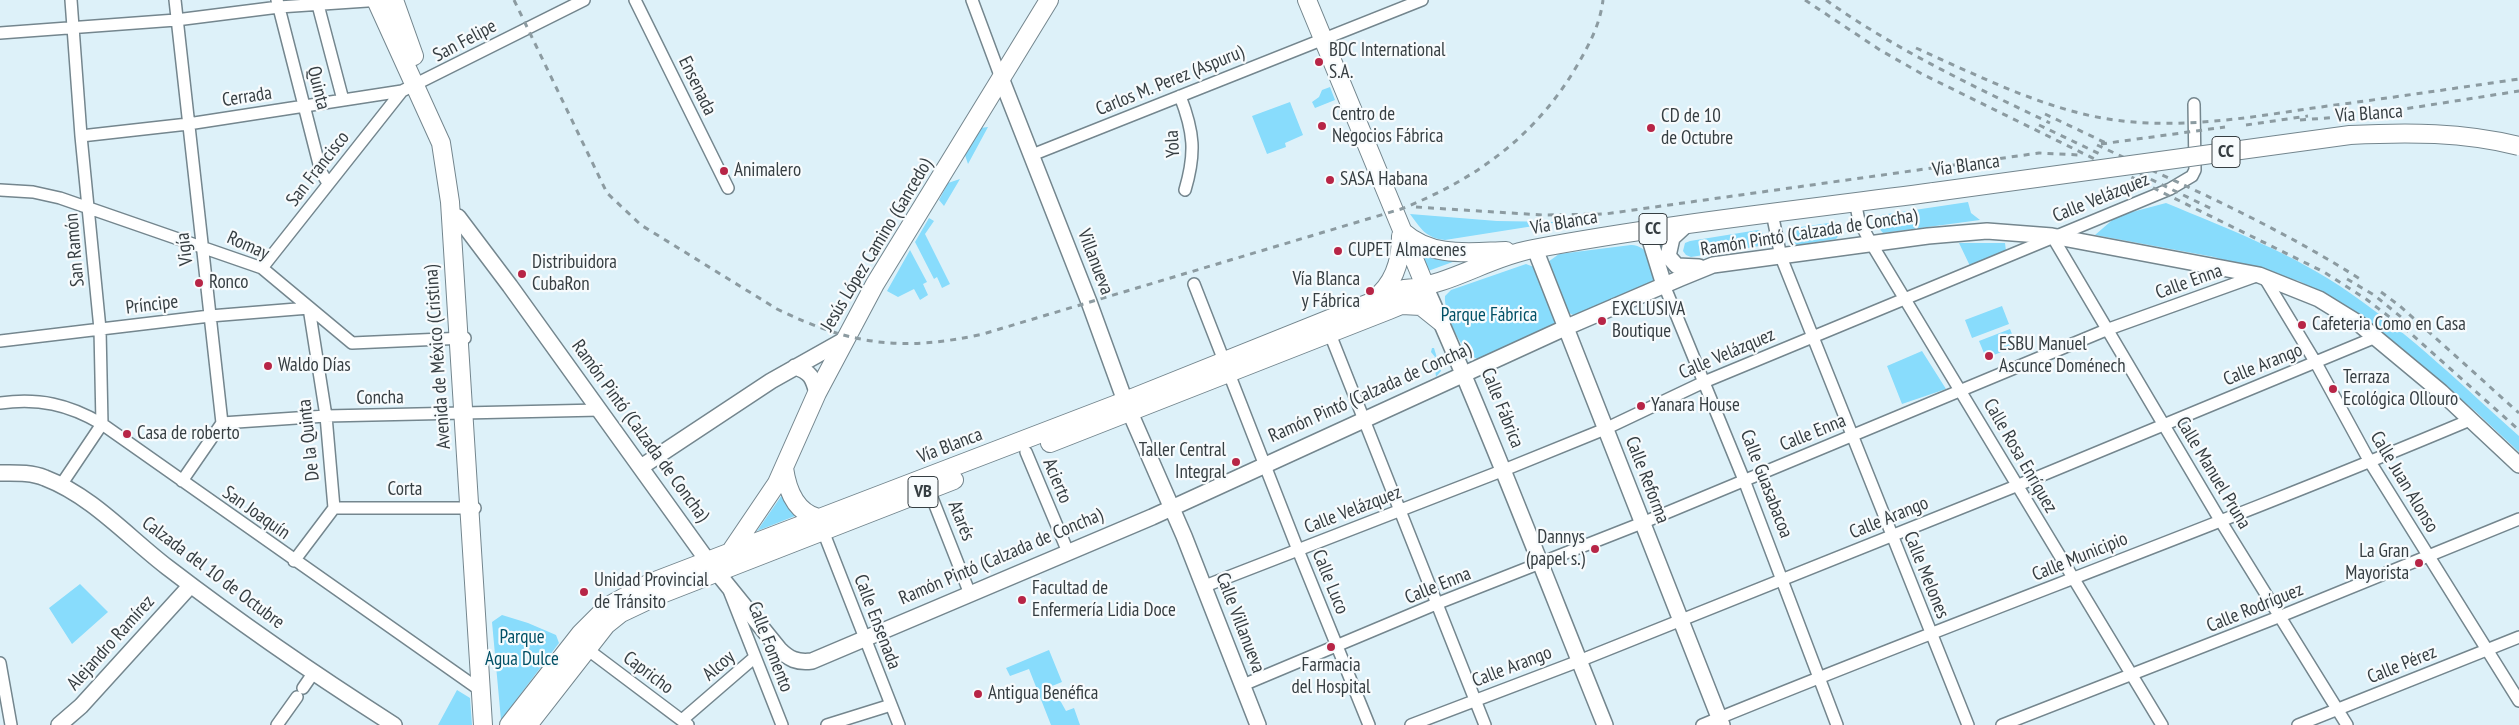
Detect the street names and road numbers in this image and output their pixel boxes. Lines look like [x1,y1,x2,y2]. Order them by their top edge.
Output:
street label: San Felipe [429,15,501,67]
street label: Carlos M. Perez (Aspuru) [1093,41,1247,121]
street label: Ensenada [673,53,721,119]
street label: Quinta [302,64,334,112]
street label: Cerrada [221,82,273,112]
street label: Vía Blanca [2335,100,2403,128]
street label: San Francisco [282,127,354,211]
street label: Yola [1161,130,1185,158]
road number: CC [2212,136,2240,168]
street label: Vía Blanca [1931,150,2001,182]
street label: Jesús López Camino (Gancedo) [816,154,938,336]
street label: Calle Velázquez [2049,168,2153,228]
street label: Ramón Pintó (Calzada de Concha) [1699,205,1919,261]
street label: Vía Blanca [1529,206,1599,240]
street label: San Ramón [60,212,90,288]
road number: CC [1639,213,1667,244]
street label: Villanueva [1072,226,1118,298]
street label: Romay [223,227,273,265]
street label: Vigía [172,231,198,267]
street label: Calle Enna [2153,259,2225,305]
street label: Avenida de México (Cristina) [420,264,456,450]
street label: Príncipe [124,290,180,320]
street label: Calle Velázquez [1676,324,1778,384]
street label: Ramón Pintó (Calzada de Concha) [566,336,714,526]
street label: Ramón Pintó (Calzada de Concha) [1265,338,1475,448]
street label: Calle Arango [2220,339,2306,391]
street label: Calle Fábrica [1476,365,1528,451]
street label: Concha [356,386,404,410]
street label: Calle Rosa Enríquez [1978,395,2062,517]
street label: De la Quinta [293,398,325,482]
street label: Calle Enna [1777,409,1849,457]
street label: Calle Manuel Pruna [2171,413,2255,533]
street label: Vía Blanca [914,423,986,469]
street label: Calle Guasabacoa [1735,427,1797,541]
street label: Calle Juan Alonso [2365,427,2443,537]
street label: Calle Reforma [1620,433,1674,527]
street label: Acierto [1037,455,1077,507]
road number: VB [908,477,938,508]
street label: Corta [388,479,422,501]
street label: San Joaquín [218,481,294,545]
street label: Calle Velázquez [1301,481,1405,539]
street label: Calle Arango [1846,492,1932,544]
street label: Atarés [943,498,979,544]
street label: Ramón Pintó (Calzada de Concha) [896,504,1106,610]
street label: Calzada del 10 de Octubre [137,512,289,634]
street label: Calle Municipio [2029,527,2131,587]
street label: Calle Melones [1898,528,1954,622]
street label: Calle Luco [1307,547,1353,617]
street label: Calle Enna [1402,562,1474,610]
street label: Calle Villanueva [1210,570,1270,676]
street label: Calle Ensenada [849,572,905,672]
street label: Calle Rodríguez [2203,578,2307,638]
street label: Alejandro Ramírez [62,591,160,695]
street label: Calle Fomento [742,599,798,695]
street label: Calle Arango [1469,641,1555,693]
street label: Calle Pérez [2364,641,2440,689]
street label: Alcoy [698,646,740,686]
street label: Capricho [618,647,678,699]

